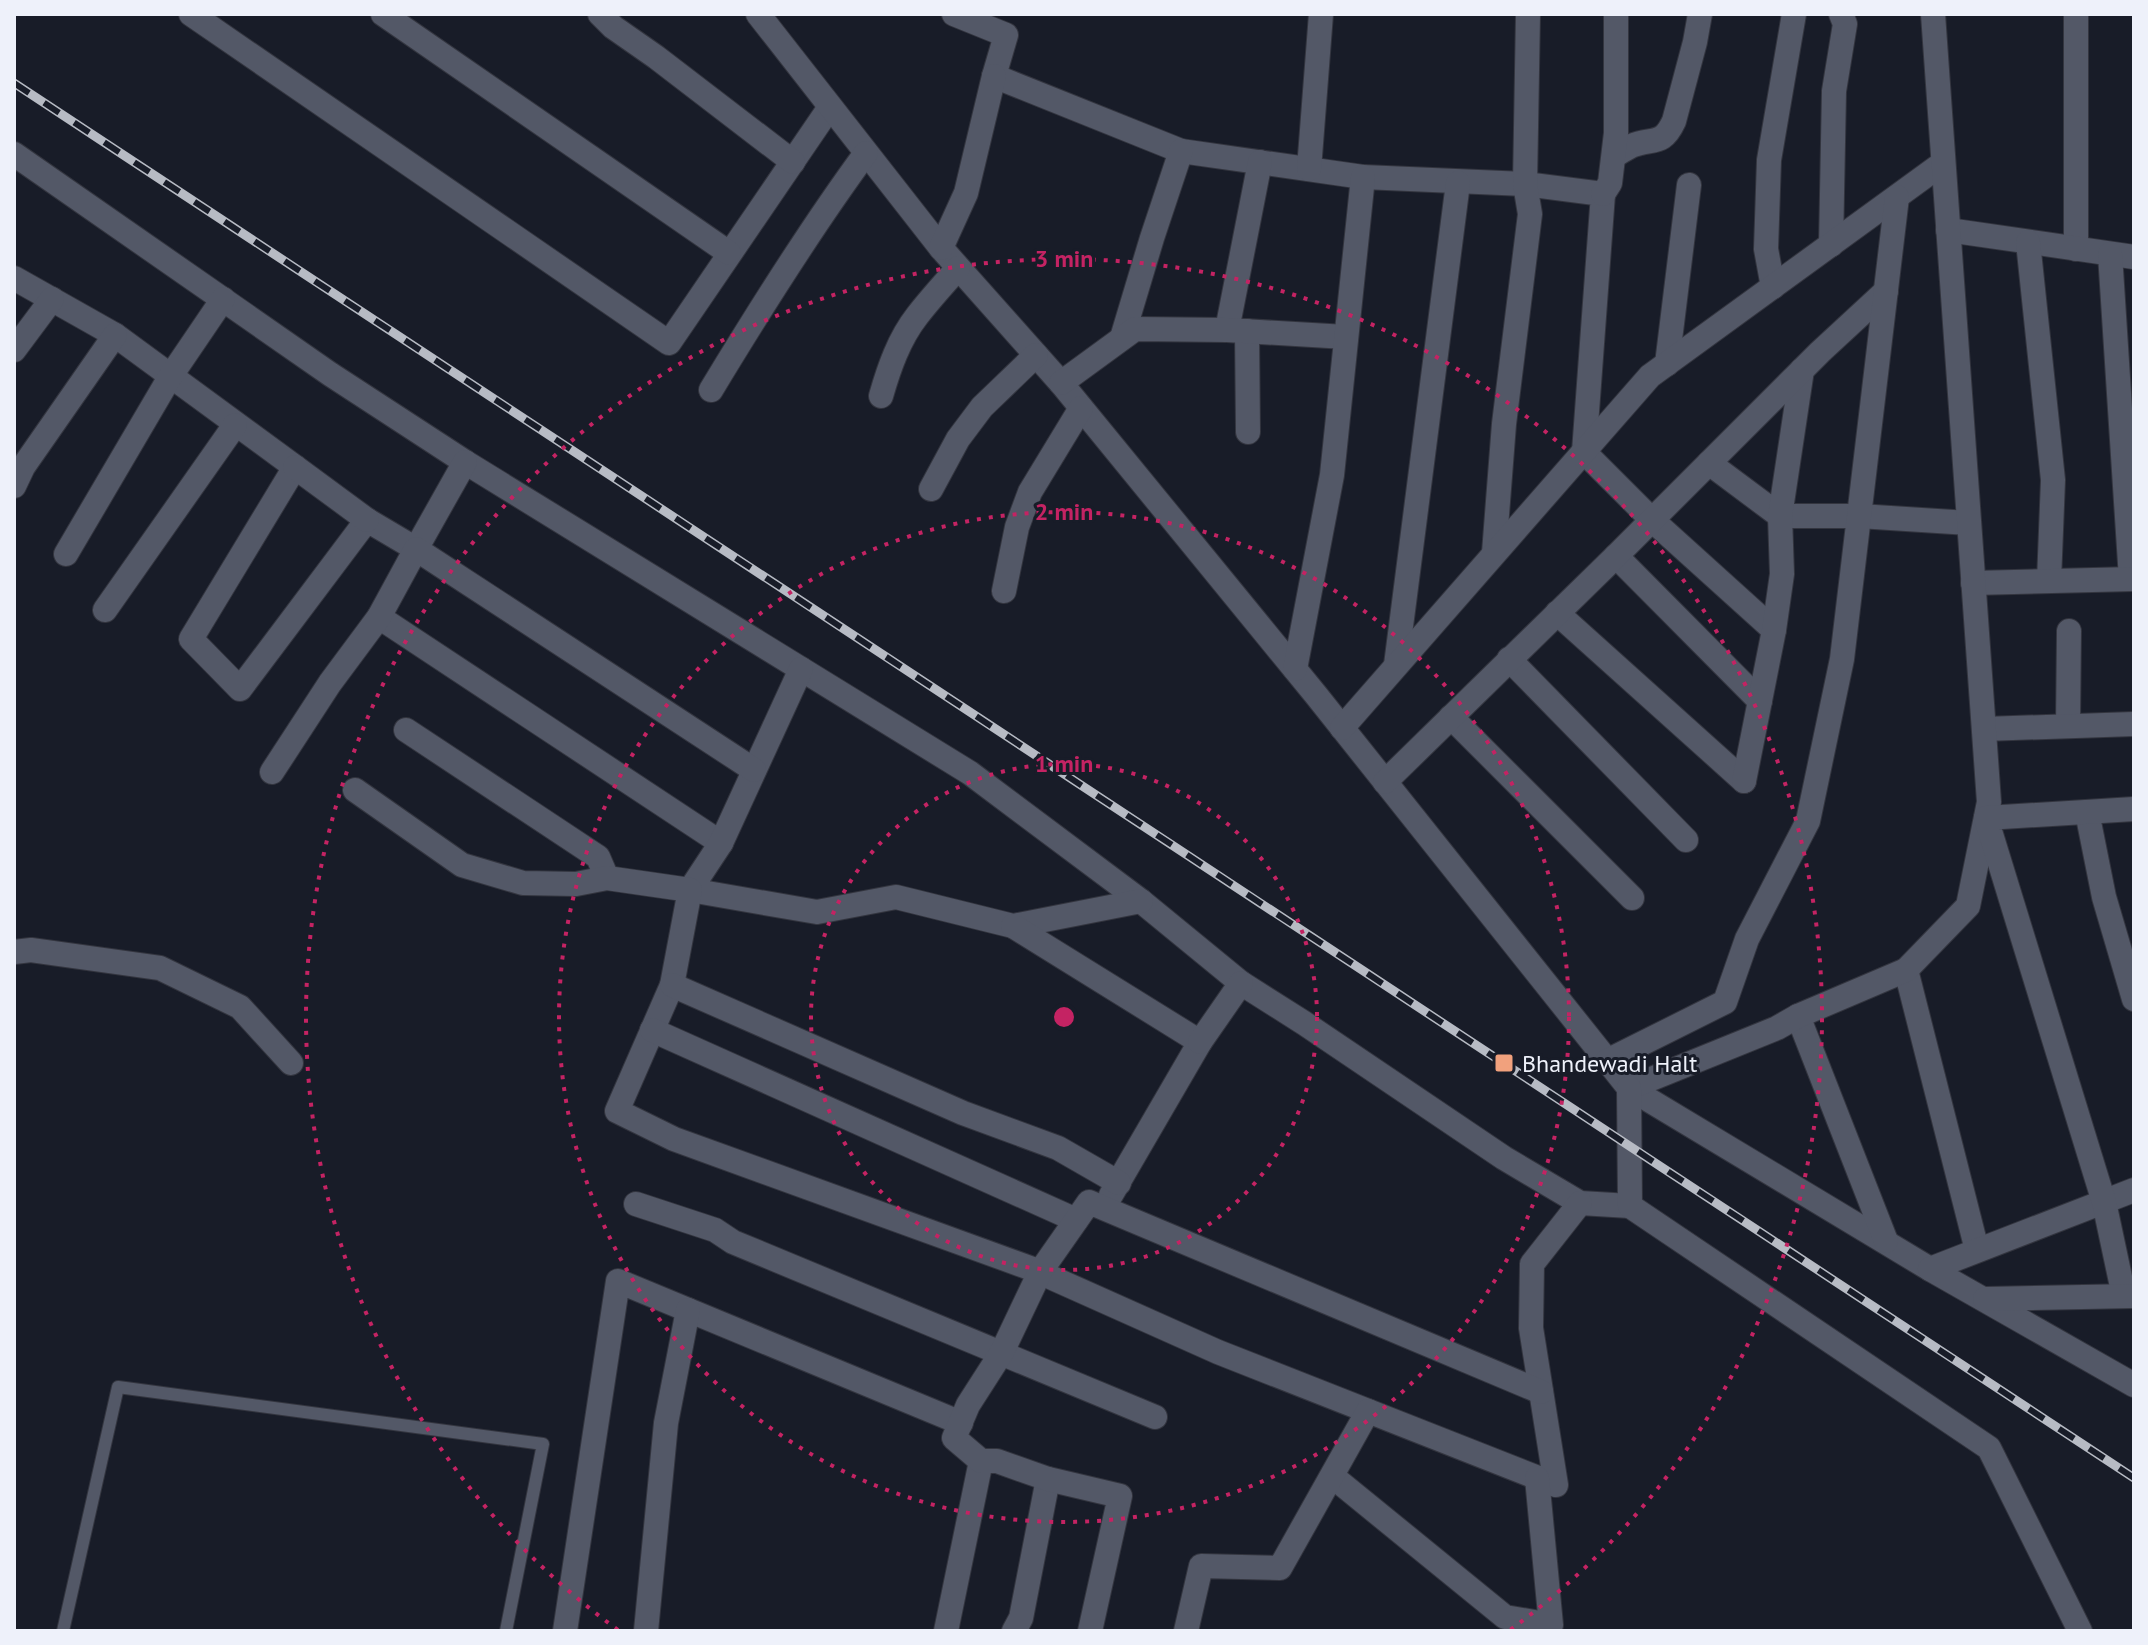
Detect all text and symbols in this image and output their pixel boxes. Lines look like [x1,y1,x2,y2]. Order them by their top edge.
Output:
text: 3 min [1035,243,1093,274]
text: 2 min [1035,496,1093,527]
text: 1 min [1035,748,1093,779]
centre of rings [1050,1003,1078,1031]
place label: Bhandewadi Halt [1522,1048,1698,1079]
marker: Bhandewadi Halt [1493,1052,1515,1074]

